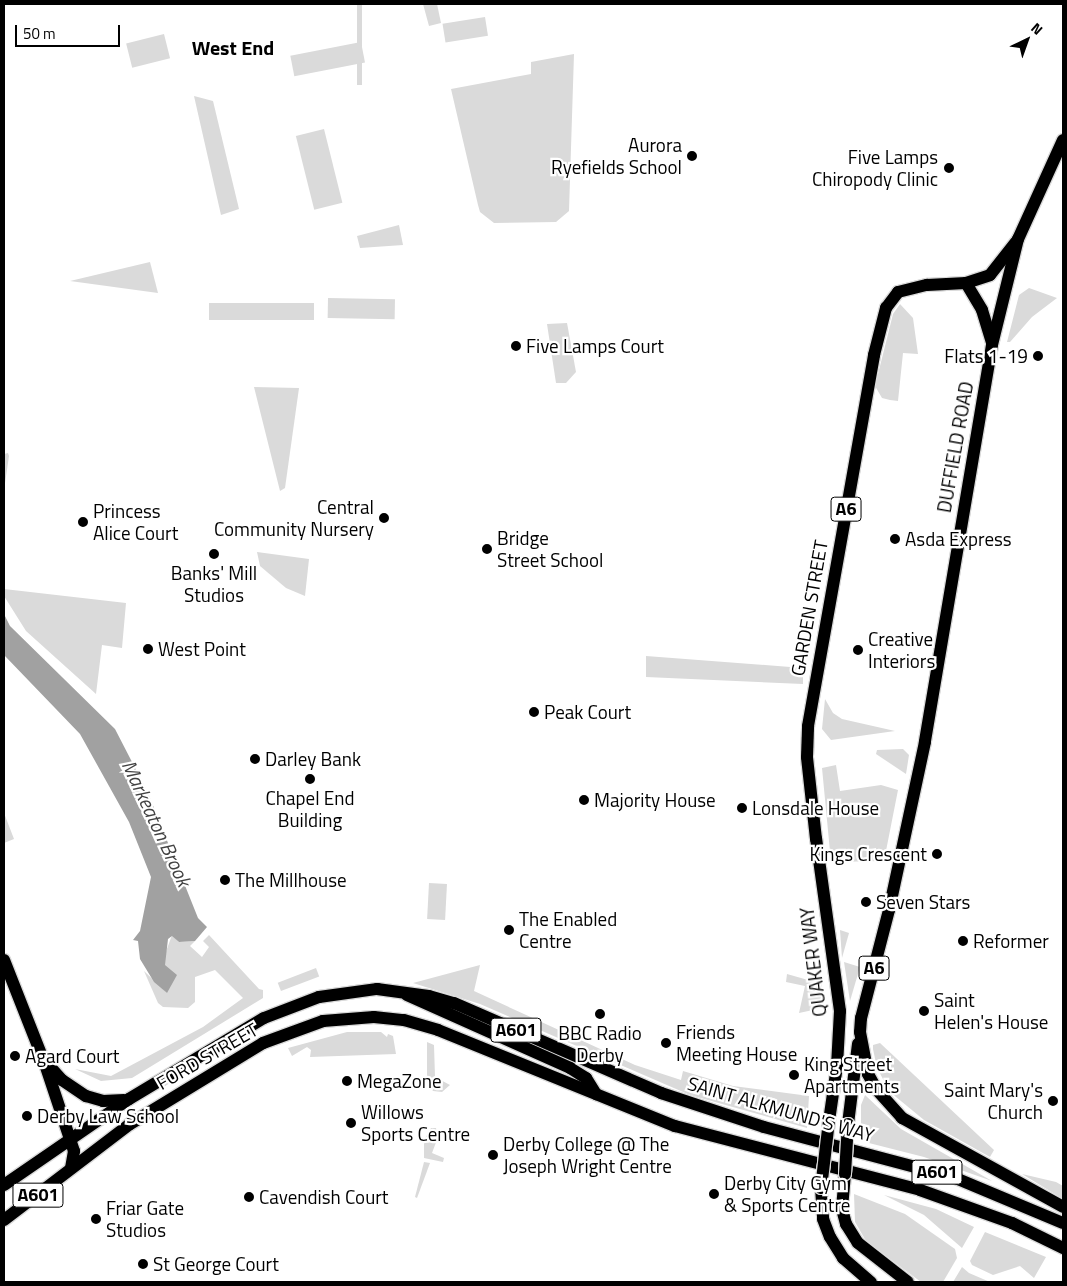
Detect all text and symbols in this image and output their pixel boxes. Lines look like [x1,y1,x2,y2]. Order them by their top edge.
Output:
scale bar [18,15,122,47]
north arrow [1002,15,1052,65]
text: N [1027,17,1048,40]
text: 50 m [23,22,56,45]
district label: West End [192,35,274,59]
place label: Aurora Ryefields School [551,134,682,178]
place label: Five Lamps Chiropody Clinic [812,146,938,190]
marker: Aurora Ryefields School [686,150,698,162]
marker: Five Lamps Chiropody Clinic [942,161,956,175]
place label: Five Lamps Court [526,335,664,357]
marker: Five Lamps Court [510,340,522,352]
place label: Flats 1-19 [944,345,1028,367]
marker: Flats 1-19 [1032,350,1044,362]
street label: DUFFIELD ROAD [932,380,978,514]
road number: A6 [830,494,862,524]
place label: Central Community Nursery [214,496,374,540]
place label: Princess Alice Court [93,500,178,544]
marker: Central Community Nursery [378,512,390,524]
marker: Princess Alice Court [77,516,89,528]
place label: Bridge Street School [497,527,603,571]
place label: Asda Express [905,528,1012,550]
marker: Asda Express [889,533,901,545]
street label: GARDEN STREET [786,538,832,678]
marker: Bridge Street School [481,543,493,555]
marker: Banks' Mill Studios [208,548,220,560]
place label: Banks' Mill Studios [171,562,257,606]
place label: Creative Interiors [868,628,935,672]
place label: West Point [158,638,246,660]
marker: West Point [142,643,154,655]
marker: Creative Interiors [852,644,864,656]
place label: Peak Court [544,701,631,723]
marker: Peak Court [528,706,540,718]
place label: Darley Bank [265,748,361,770]
marker: Darley Bank [249,753,261,765]
water label: Markeaton Brook [117,756,197,890]
marker: Chapel End Building [304,773,316,785]
place label: Chapel End Building [266,787,354,831]
place label: Majority House [594,789,716,811]
marker: Majority House [578,794,590,806]
place label: Lonsdale House [752,797,879,819]
marker: Lonsdale House [736,802,748,814]
place label: Kings Crescent [809,843,927,865]
marker: Kings Crescent [931,848,943,860]
place label: The Millhouse [235,869,347,891]
marker: The Millhouse [219,874,231,886]
place label: Seven Stars [876,891,970,913]
marker: Seven Stars [860,896,872,908]
street label: QUAKER WAY [795,906,831,1018]
place label: The Enabled Centre [519,908,617,952]
marker: The Enabled Centre [503,924,515,936]
place label: Reformer [973,930,1049,952]
marker: Reformer [957,935,969,947]
road number: A6 [858,952,890,984]
place label: Saint Helen's House [934,989,1048,1033]
marker: Saint Helen's House [918,1005,930,1017]
marker: BBC Radio Derby [594,1008,606,1020]
road number: A601 [490,1014,542,1046]
street label: FORD STREET [152,1018,262,1094]
place label: Friends Meeting House [676,1021,797,1065]
place label: BBC Radio Derby [558,1022,642,1066]
marker: Friends Meeting House [660,1037,672,1049]
place label: Agard Court [25,1045,120,1067]
marker: Agard Court [9,1050,21,1062]
place label: King Street Apartments [804,1053,899,1097]
marker: King Street Apartments [788,1069,800,1081]
place label: MegaZone [357,1070,442,1092]
street label: SAINT ALKMUND'S WAY [685,1071,877,1147]
marker: MegaZone [341,1075,353,1087]
place label: Saint Mary's Church [944,1079,1043,1123]
marker: Saint Mary's Church [1047,1095,1059,1107]
place label: Willows Sports Centre [361,1101,470,1145]
place label: Derby Law School [37,1105,179,1127]
marker: Derby Law School [21,1110,33,1122]
marker: Willows Sports Centre [345,1117,357,1129]
place label: Derby College @ The Joseph Wright Centre [503,1133,672,1177]
marker: Derby College @ The Joseph Wright Centre [487,1149,499,1161]
road number: A601 [911,1156,963,1188]
place label: Derby City Gym & Sports Centre [724,1172,850,1216]
road number: A601 [12,1180,64,1210]
place label: Cavendish Court [259,1186,388,1208]
marker: Derby City Gym & Sports Centre [708,1188,720,1200]
marker: Cavendish Court [243,1191,255,1203]
place label: Friar Gate Studios [106,1197,184,1241]
marker: Friar Gate Studios [90,1213,102,1225]
place label: St George Court [153,1253,279,1275]
marker: St George Court [137,1258,149,1270]

